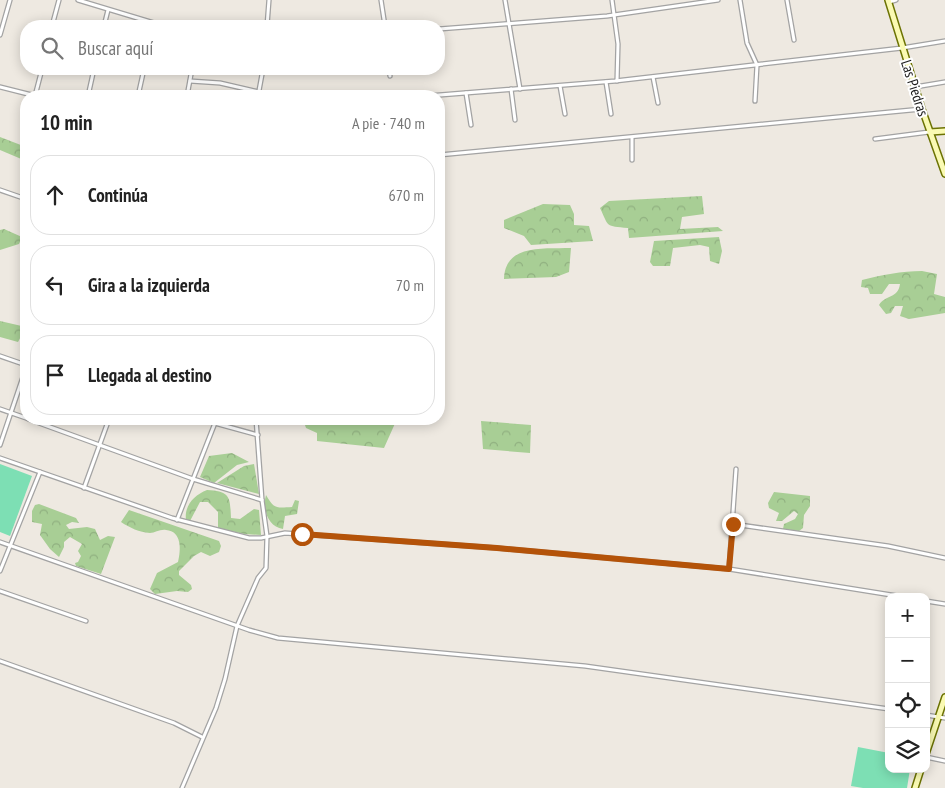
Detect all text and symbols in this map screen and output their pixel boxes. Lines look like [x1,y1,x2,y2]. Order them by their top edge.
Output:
search box [20,20,445,75]
icon: search [38,34,66,62]
text: Buscar aquí [78,36,153,60]
street label: Las Piedras [897,57,933,119]
text: 10 min [40,109,92,136]
text: A pie · 740 m [352,113,425,133]
icon: ahead [41,181,69,209]
text: Continúa [88,183,148,207]
text: 670 m [389,185,424,205]
icon: left [41,271,69,299]
text: Gira a la izquierda [88,273,210,297]
text: 70 m [396,275,424,295]
icon: arrive [41,361,69,389]
text: Llegada al destino [88,363,212,387]
route end [722,513,745,536]
route start [291,523,314,546]
map controls [885,593,930,773]
button: + [885,593,930,638]
button: − [885,638,930,683]
button: locate [885,683,930,728]
button: layers [885,728,930,773]

